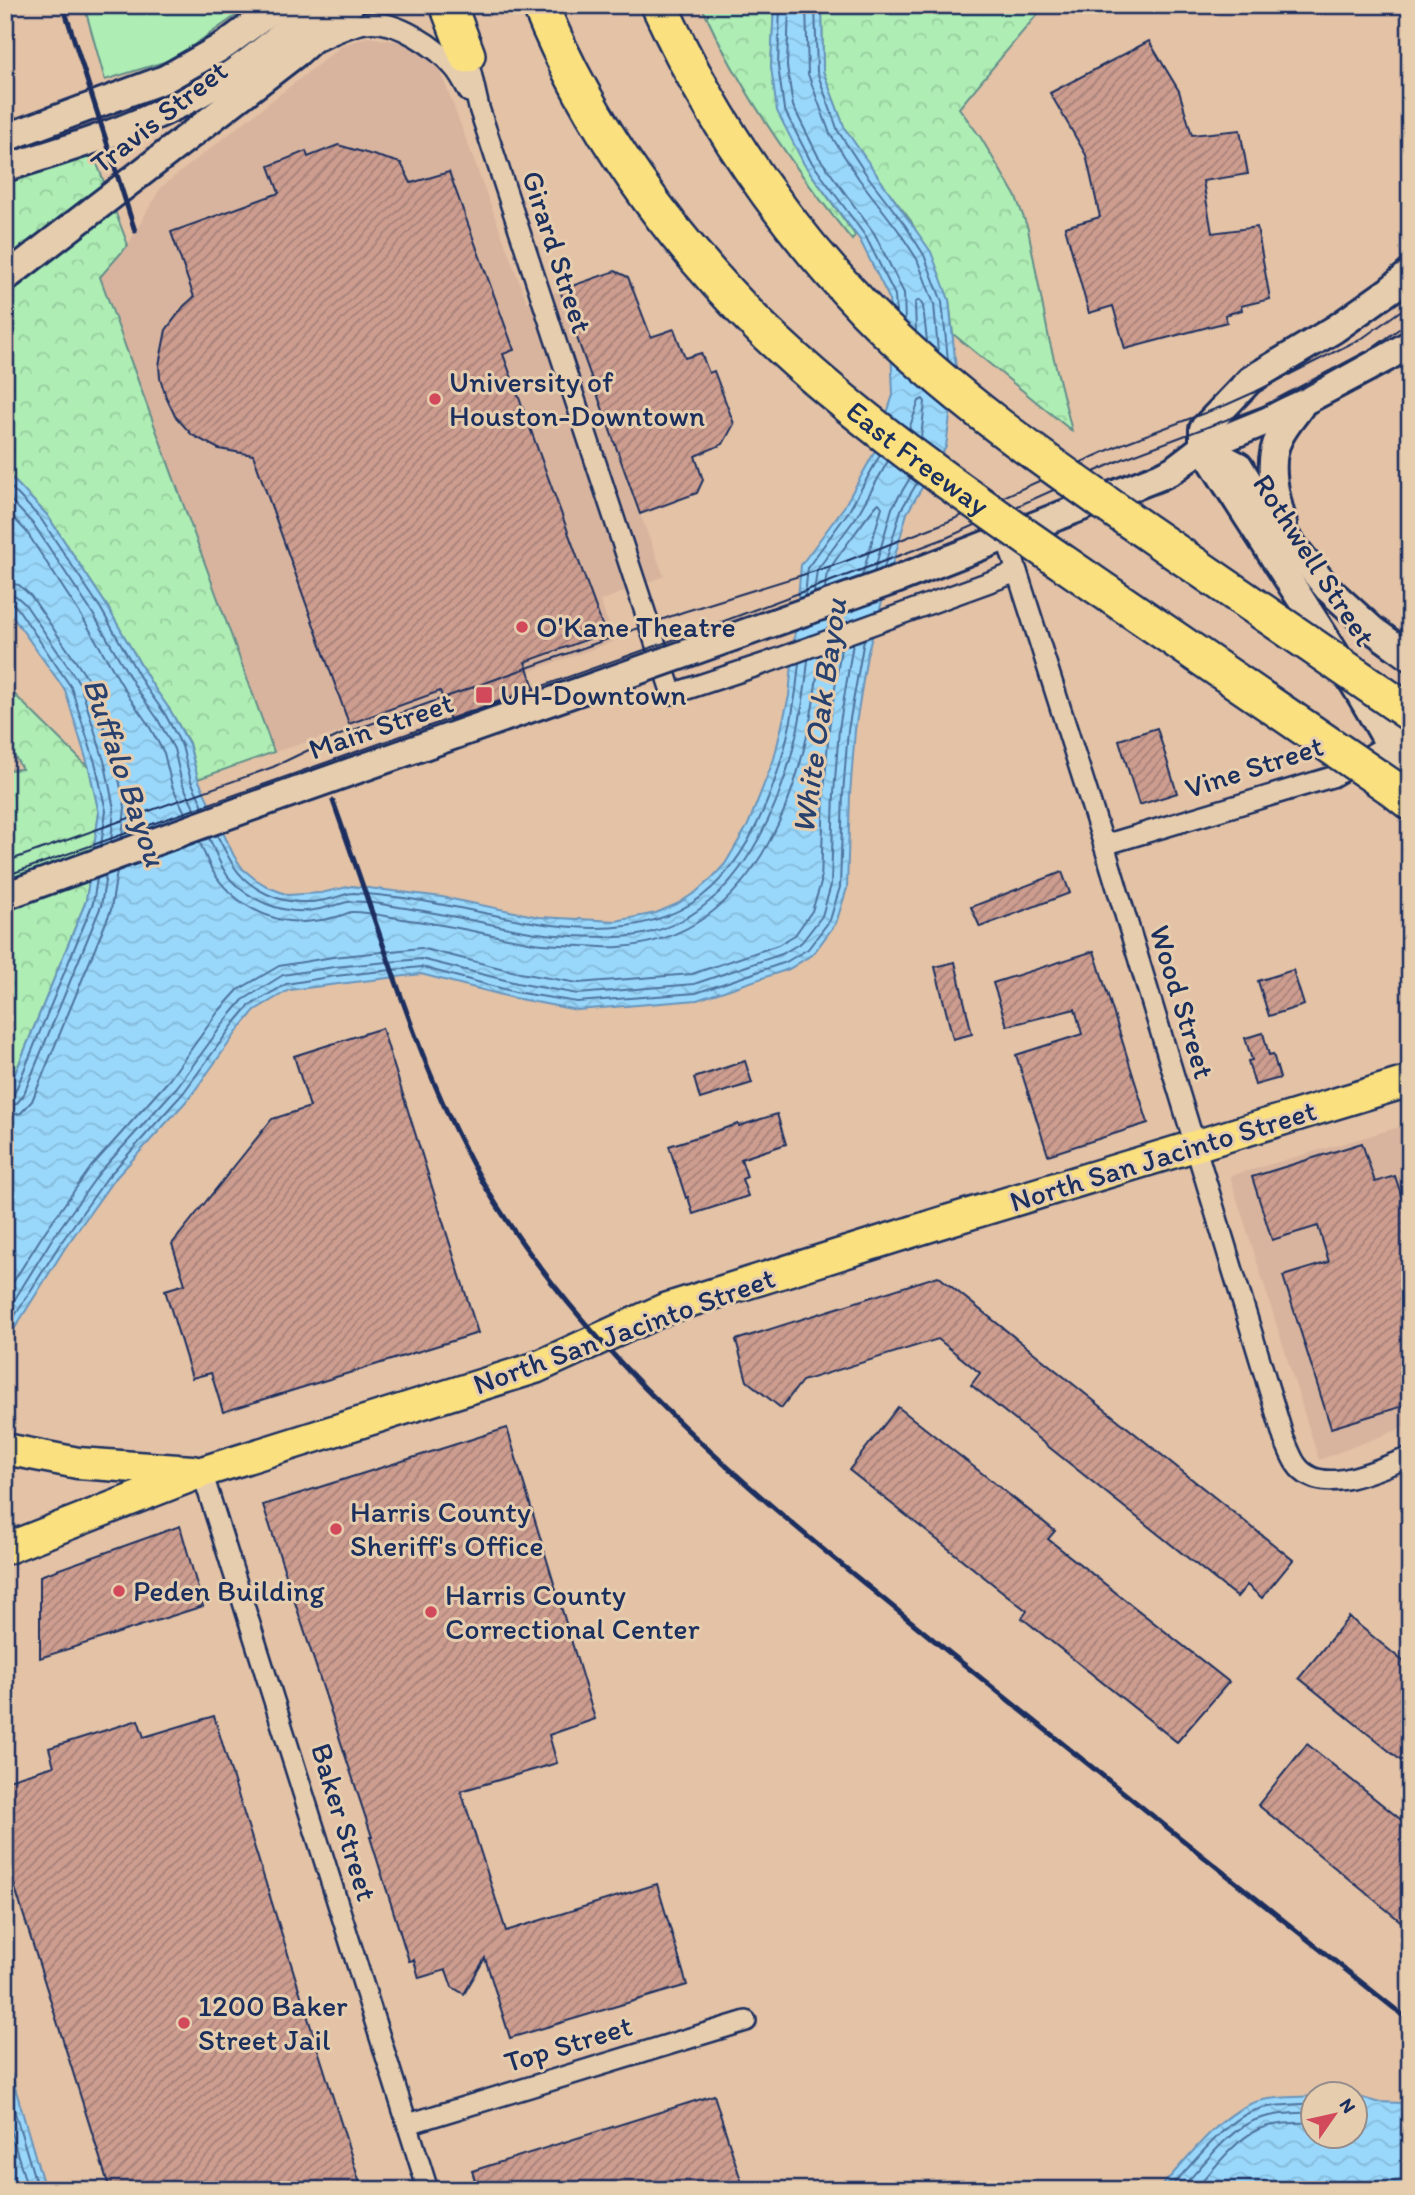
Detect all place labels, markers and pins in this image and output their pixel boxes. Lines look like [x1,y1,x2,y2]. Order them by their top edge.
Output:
place label: University of Houston-Downtown [449,363,705,434]
marker: University of Houston-Downtown [427,391,443,407]
place label: O'Kane Theatre [536,608,736,645]
marker: O'Kane Theatre [514,619,530,635]
place label: UH-Downtown [500,676,686,713]
marker: UH-Downtown [474,685,494,705]
place label: Harris County Sheriff's Office [350,1493,544,1564]
marker: Harris County Sheriff's Office [328,1521,344,1537]
place label: Peden Building [133,1572,325,1609]
place label: Harris County Correctional Center [445,1576,700,1647]
marker: Peden Building [111,1583,127,1599]
marker: Harris County Correctional Center [423,1604,439,1620]
place label: 1200 Baker Street Jail [198,1987,348,2058]
marker: 1200 Baker Street Jail [176,2015,192,2031]

